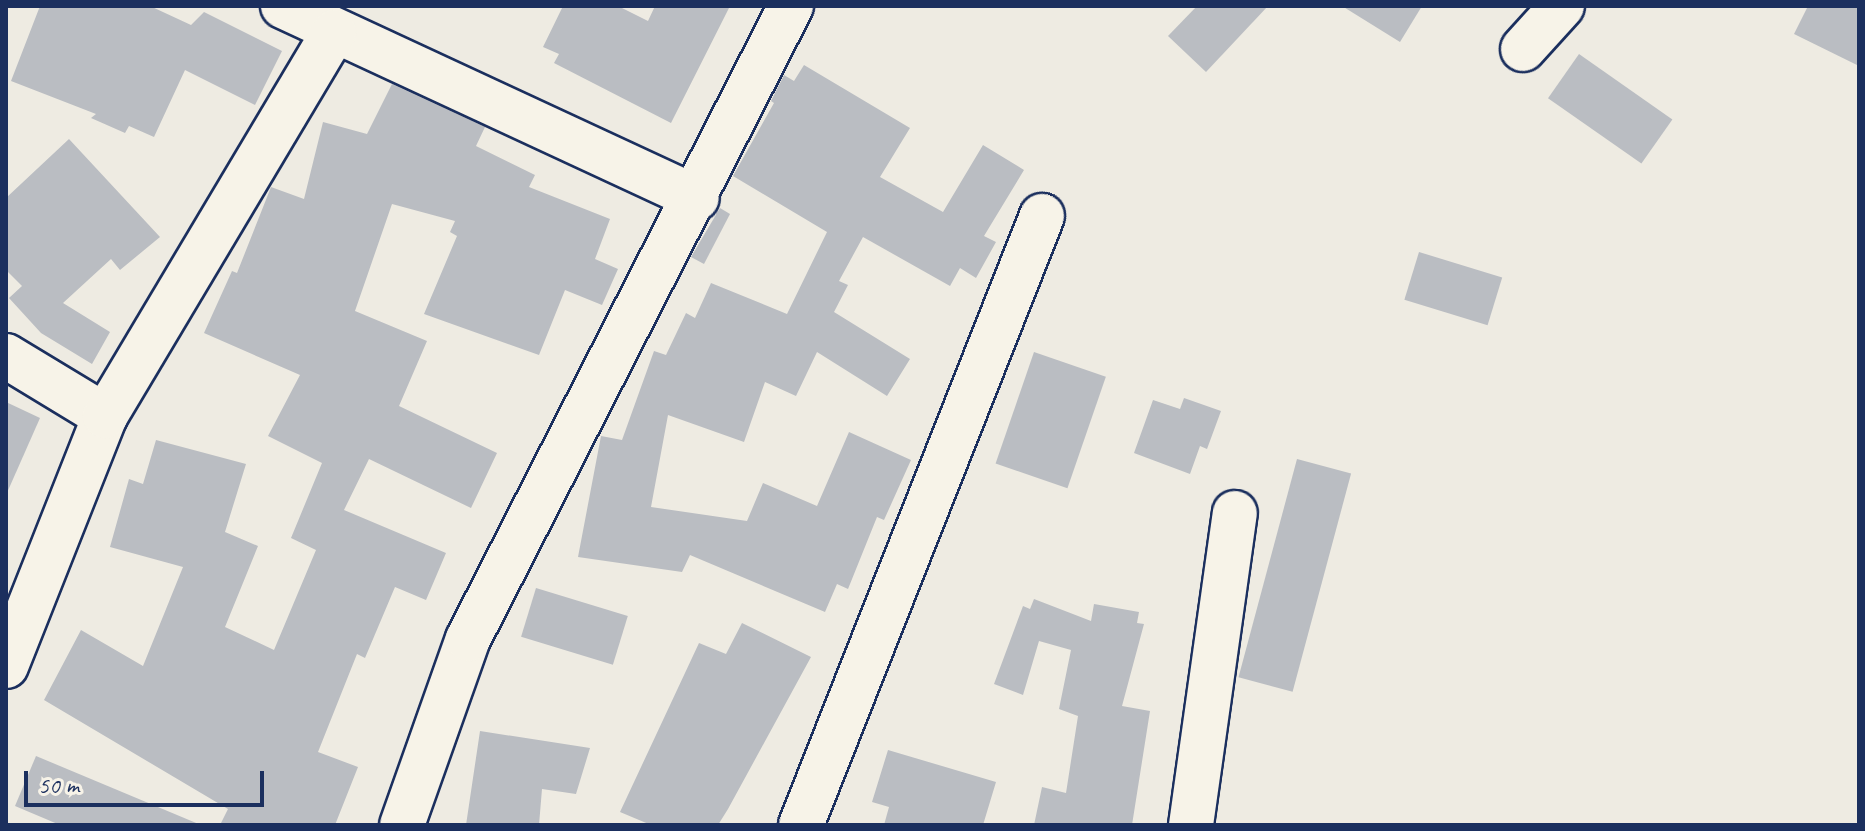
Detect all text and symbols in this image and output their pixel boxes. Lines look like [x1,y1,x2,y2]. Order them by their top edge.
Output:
scale bar [28,755,268,805]
text: 50 m [38,770,79,800]

